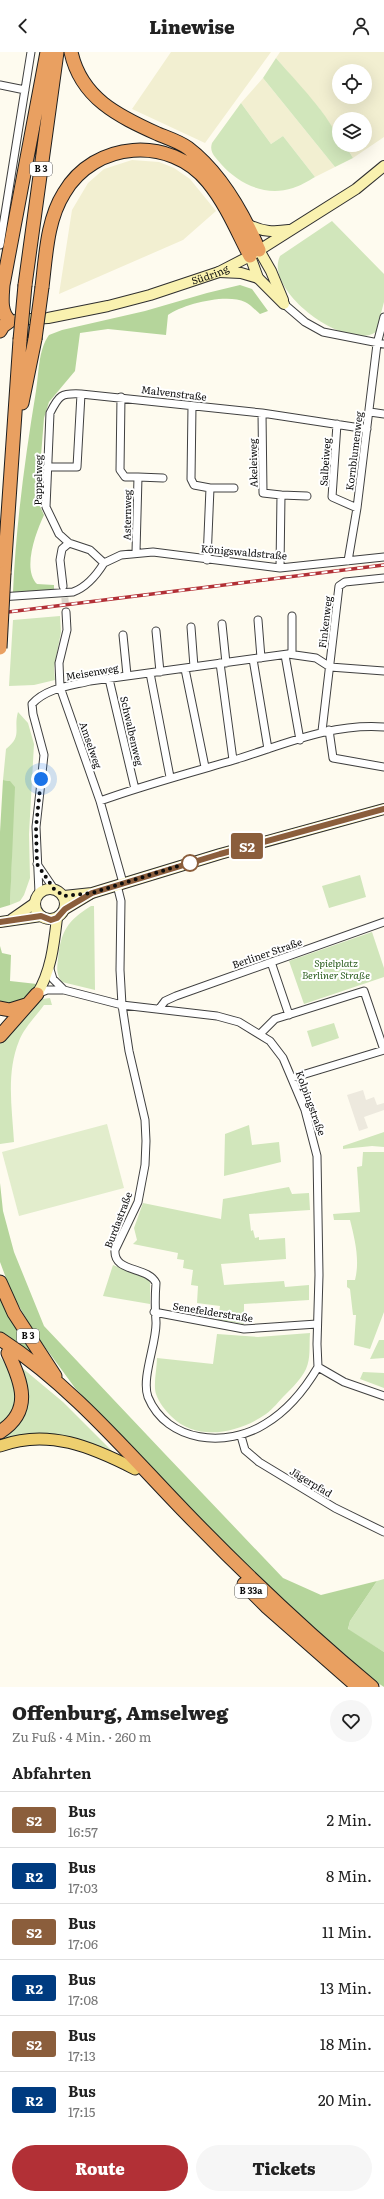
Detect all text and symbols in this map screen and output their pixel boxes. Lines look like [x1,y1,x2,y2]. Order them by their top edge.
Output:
text: Linewise [149,13,235,40]
icon: back [12,15,34,37]
icon: person [350,15,372,37]
map controls [332,64,372,152]
button: locate [332,64,372,104]
button: layers [332,112,372,152]
road number: B 3 [30,162,52,176]
street label: Südring [189,260,231,288]
street label: Malvenstraße [140,381,208,404]
street label: Kornblumenweg [341,410,366,491]
street label: Salbeiweg [315,437,334,487]
street label: Akeleiweg [245,438,260,488]
street label: Pappelweg [30,454,45,506]
street label: Asternweg [119,489,134,541]
street label: Königswaldstraße [200,540,288,563]
street label: Finkenweg [314,595,335,649]
street label: Meisenweg [64,659,120,684]
street label: Schwalbenweg [117,695,148,768]
street label: Amselweg [76,719,107,771]
your location [31,769,51,789]
line badge: S2 [229,833,265,859]
text: S2 [239,836,255,856]
unlabelled marker [181,854,199,872]
street label: Berliner Straße [230,934,304,972]
park label: Spielplatz Berliner Straße [302,955,370,982]
street label: Kolpingstraße [293,1068,330,1137]
street label: Burdastraße [100,1189,135,1250]
street label: Senefelderstraße [172,1298,254,1325]
road number: B 3 [17,1329,39,1343]
street label: Jägerpfad [287,1463,335,1500]
road number: B 33a [235,1584,267,1598]
text: Offenburg, Amselweg [12,1698,228,1726]
button: heart [330,1700,372,1742]
text: Zu Fuß · 4 Min. · 260 m [12,1727,151,1746]
text: Abfahrten [12,1761,91,1784]
text: Bus [68,1799,96,1822]
text: 2 Min. [327,1808,372,1831]
text: S2 [26,1810,42,1830]
text: 16:57 [68,1822,98,1841]
text: Bus [68,1855,96,1878]
text: 8 Min. [326,1864,372,1887]
text: R2 [25,1866,43,1886]
text: 17:03 [68,1878,98,1897]
text: Bus [68,1911,96,1934]
text: 11 Min. [322,1920,372,1943]
text: S2 [26,1922,42,1942]
text: 17:06 [68,1934,98,1953]
text: Bus [68,1967,96,1990]
text: 13 Min. [320,1976,372,1999]
text: R2 [25,1978,43,1998]
text: 17:08 [68,1990,98,2009]
text: Bus [68,2023,96,2046]
text: 18 Min. [320,2032,372,2055]
text: S2 [26,2034,42,2054]
text: 17:13 [68,2046,96,2065]
text: Bus [68,2079,96,2102]
text: 20 Min. [318,2088,372,2111]
text: R2 [25,2090,43,2110]
text: 17:15 [68,2102,95,2121]
button: Route [12,2145,188,2191]
button: Tickets [196,2145,372,2191]

